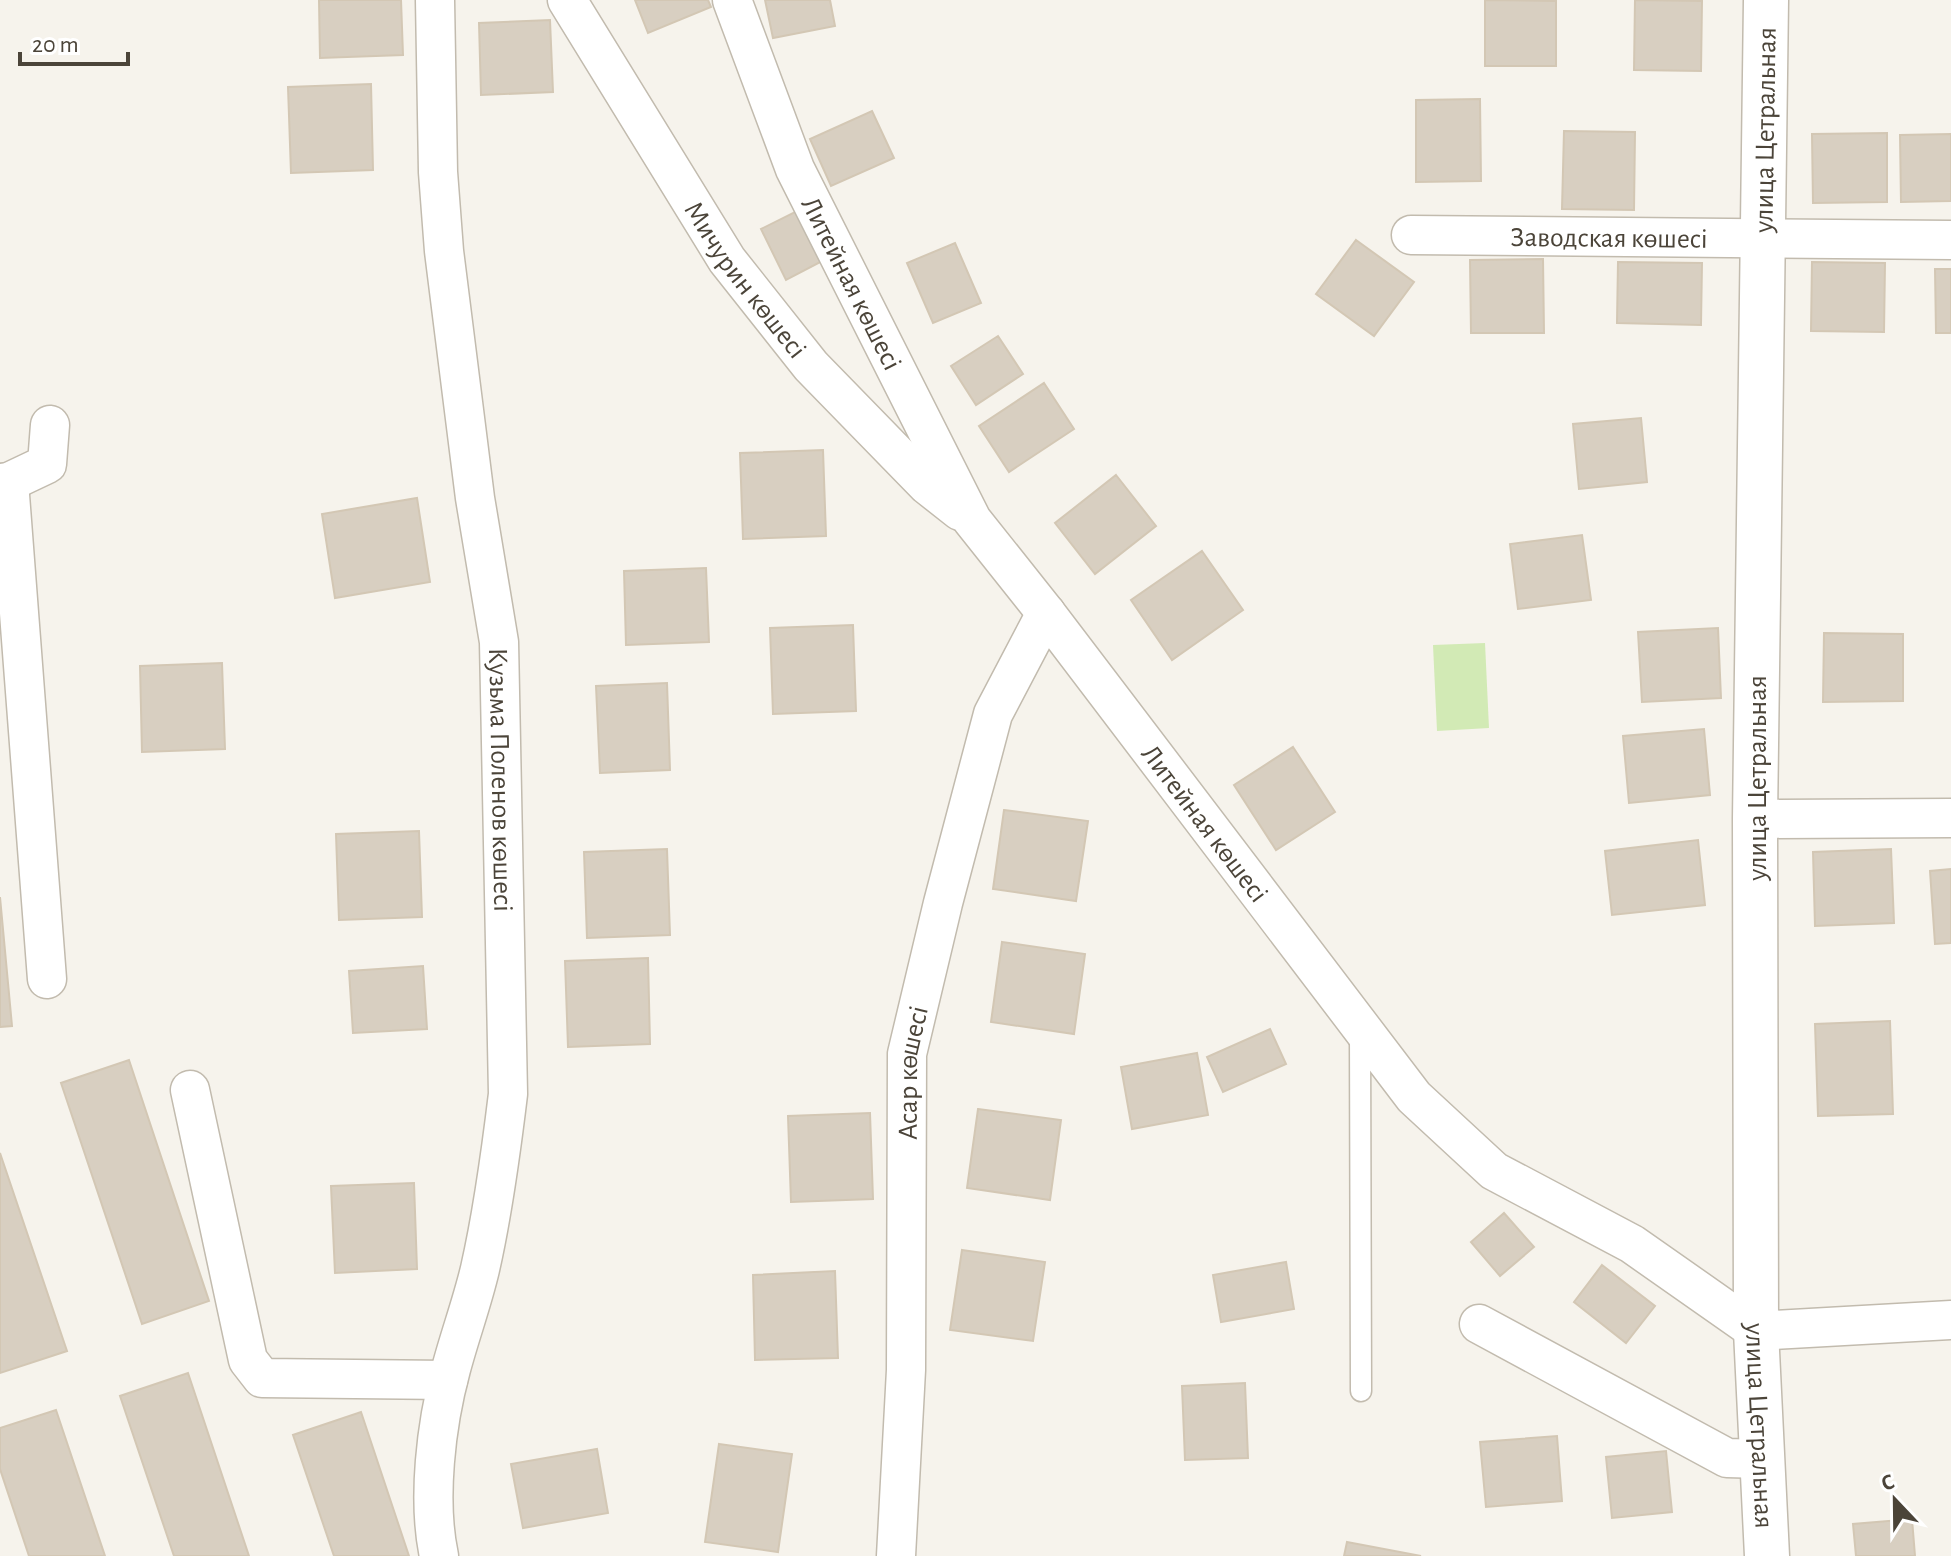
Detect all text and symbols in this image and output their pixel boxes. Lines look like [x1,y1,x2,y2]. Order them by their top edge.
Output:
scale bar [20,16,128,66]
street label: улица Цетральная [1750,27,1782,234]
text: 20 m [32,33,79,57]
street label: Литейная көшесі [795,193,906,375]
street label: Мичурин көшесі [678,197,811,364]
street label: Заводская көшесі [1510,224,1708,254]
street label: Кузьма Поленов көшесі [483,647,516,912]
street label: улица Цетральная [1744,675,1772,882]
street label: Литейная көшесі [1135,740,1273,908]
street label: Асар көшесі [895,1003,934,1140]
street label: улица Цетральная [1740,1322,1778,1529]
north arrow [1855,1460,1935,1540]
text: С [1878,1470,1898,1495]

